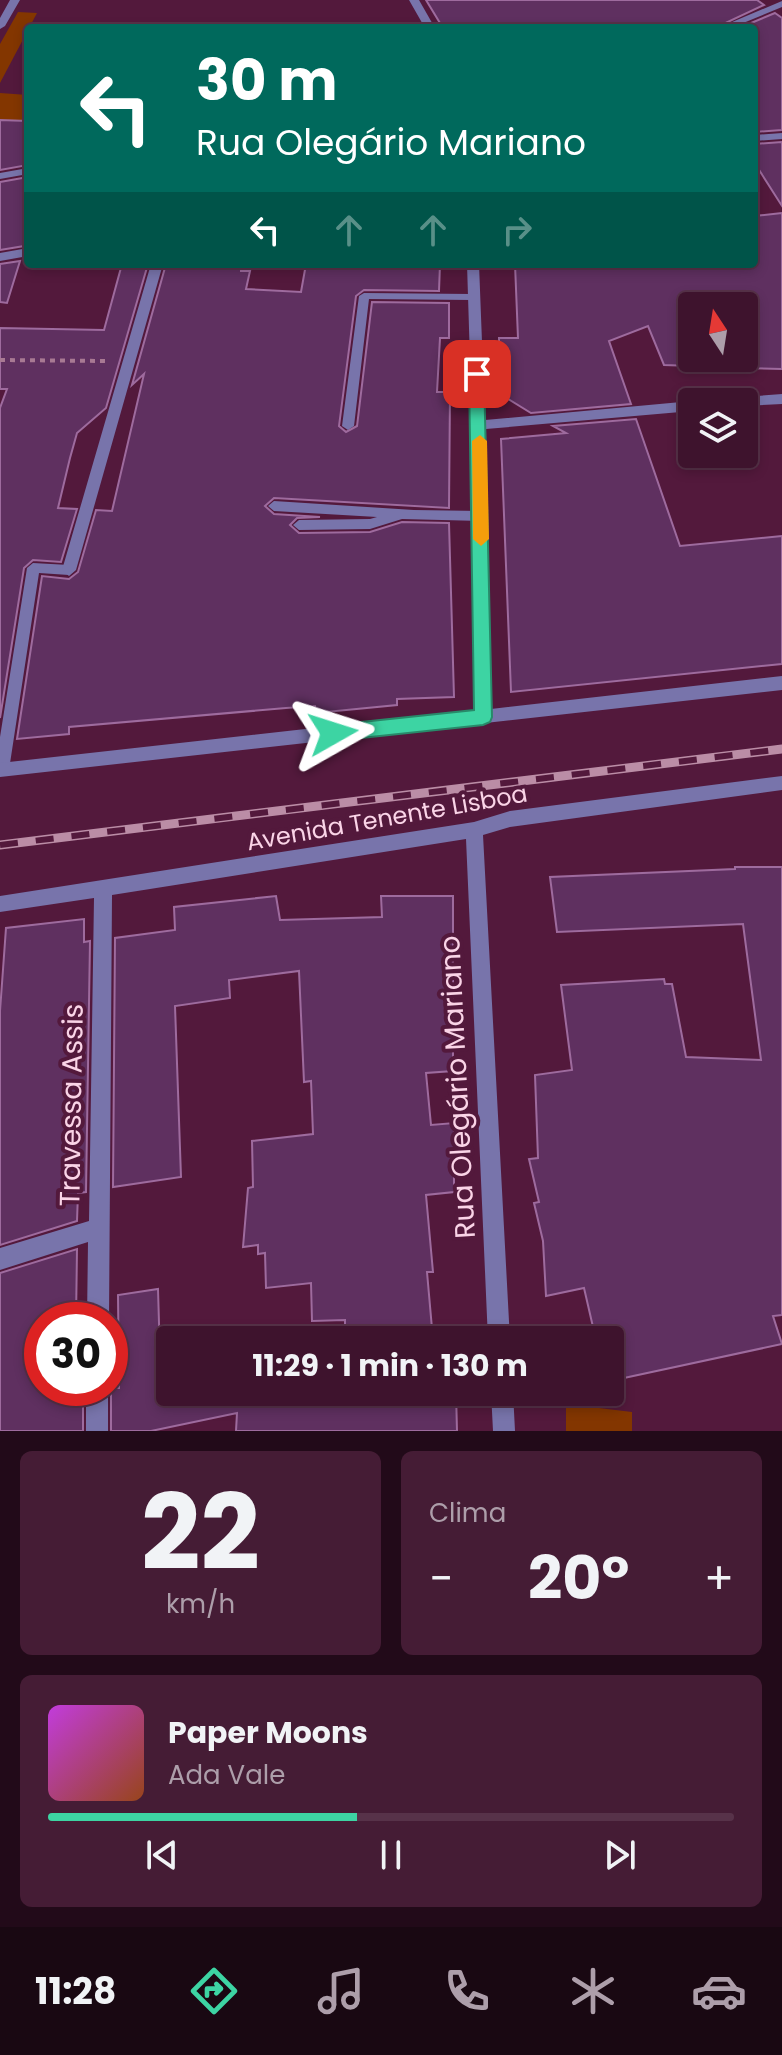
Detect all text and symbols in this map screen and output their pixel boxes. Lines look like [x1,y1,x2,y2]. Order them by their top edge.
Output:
text: 30 m [196,41,338,120]
icon: left [64,56,168,160]
text: Rua Olegário Mariano [196,117,586,168]
icon: left [243,208,287,252]
icon: ahead [327,208,371,252]
icon: ahead [411,208,455,252]
icon: right [495,208,539,252]
north arrow [678,292,758,372]
map controls [678,292,758,468]
pin [443,340,511,408]
icon: arrive [455,352,499,396]
button: layers [678,388,758,468]
position arrow [291,691,375,775]
street label: Avenida Tenente Lisboa [244,777,530,858]
street label: Rua Olegário Mariano [430,934,485,1239]
street label: Travessa Assis [50,1003,93,1207]
speed limit sign: 30 [24,1302,128,1406]
text: 11:29 · 1 min · 130 m [252,1344,528,1387]
text: 22 [141,1460,260,1605]
text: Clima [429,1495,506,1531]
text: 20° [528,1536,629,1620]
text: − [429,1548,453,1609]
text: + [704,1548,734,1609]
text: km/h [166,1586,235,1622]
text: Paper Moons [168,1711,368,1754]
text: Ada Vale [168,1757,285,1793]
icon: previous [140,1833,184,1877]
icon: pause [369,1833,413,1877]
icon: next [598,1833,642,1877]
icon: directions [186,1963,242,2019]
icon: music [313,1963,369,2019]
icon: phone [439,1963,495,2019]
icon: climate [565,1963,621,2019]
icon: car [691,1963,747,2019]
text: 11:28 [35,1966,116,2017]

